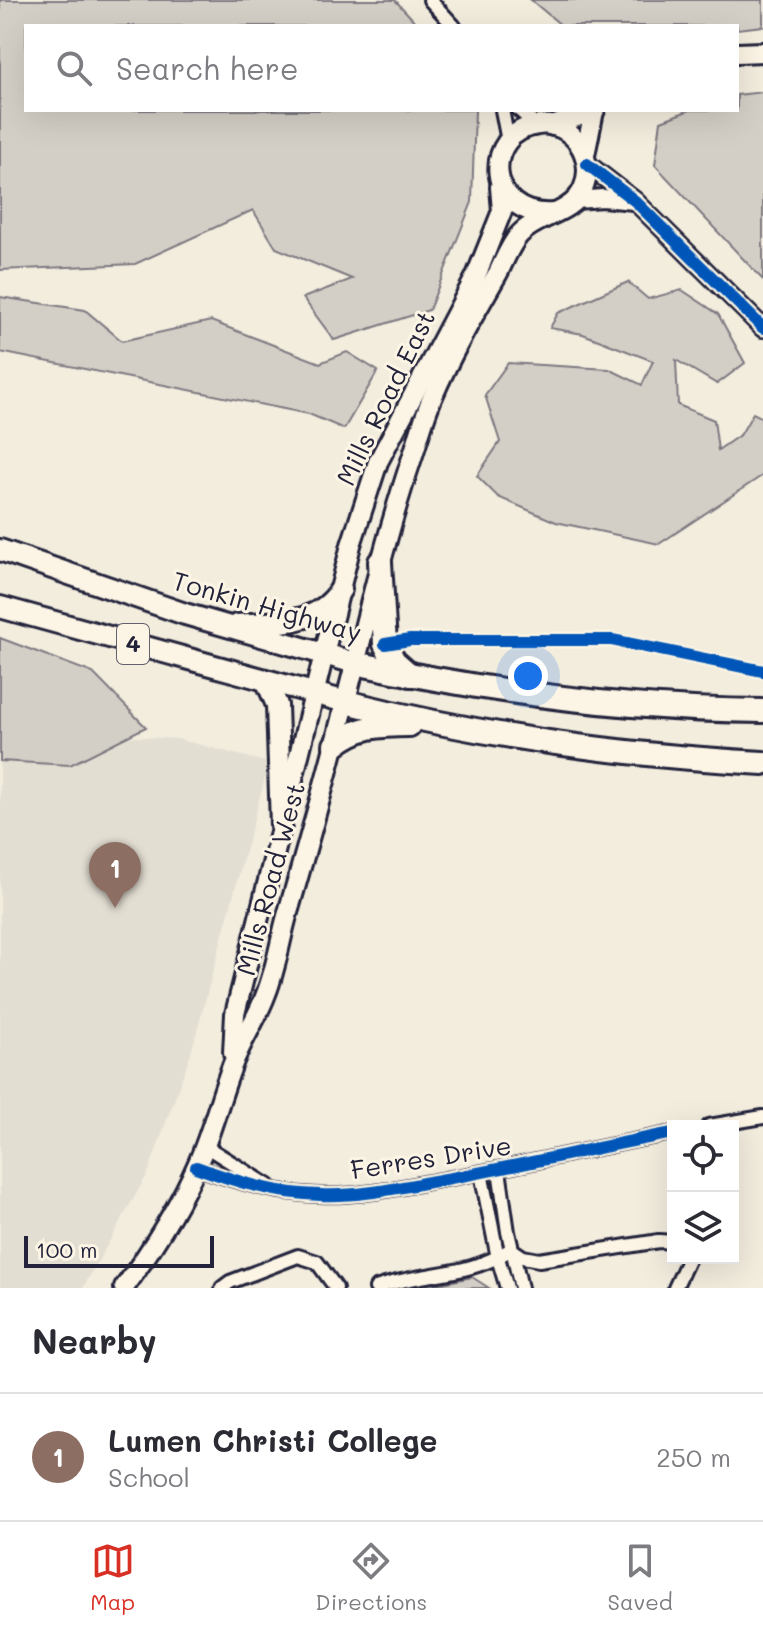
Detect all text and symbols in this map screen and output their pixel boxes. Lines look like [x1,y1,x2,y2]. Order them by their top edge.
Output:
search box [24,24,739,112]
icon: search [52,46,96,90]
text: Search here [116,48,299,88]
street label: Mills Road East [328,304,442,491]
street label: Tonkin Highway [169,563,366,649]
road number: 4 [117,624,149,664]
your location [508,656,548,696]
street label: Mills Road West [228,778,312,979]
pin: 1 [89,842,141,908]
map controls [667,1120,739,1264]
button: locate [667,1120,739,1192]
street label: Ferres Drive [348,1128,514,1187]
button: layers [667,1192,739,1264]
scale bar [24,1232,214,1268]
text: 100 m [36,1235,98,1264]
text: Nearby [32,1318,157,1363]
text: Lumen Christi College [108,1420,437,1460]
text: 1 [52,1440,64,1474]
text: 250 m [656,1440,731,1474]
text: School [108,1460,190,1494]
tab: Map [90,1539,135,1616]
tab: Directions [315,1539,427,1616]
tab: Saved [608,1539,673,1616]

